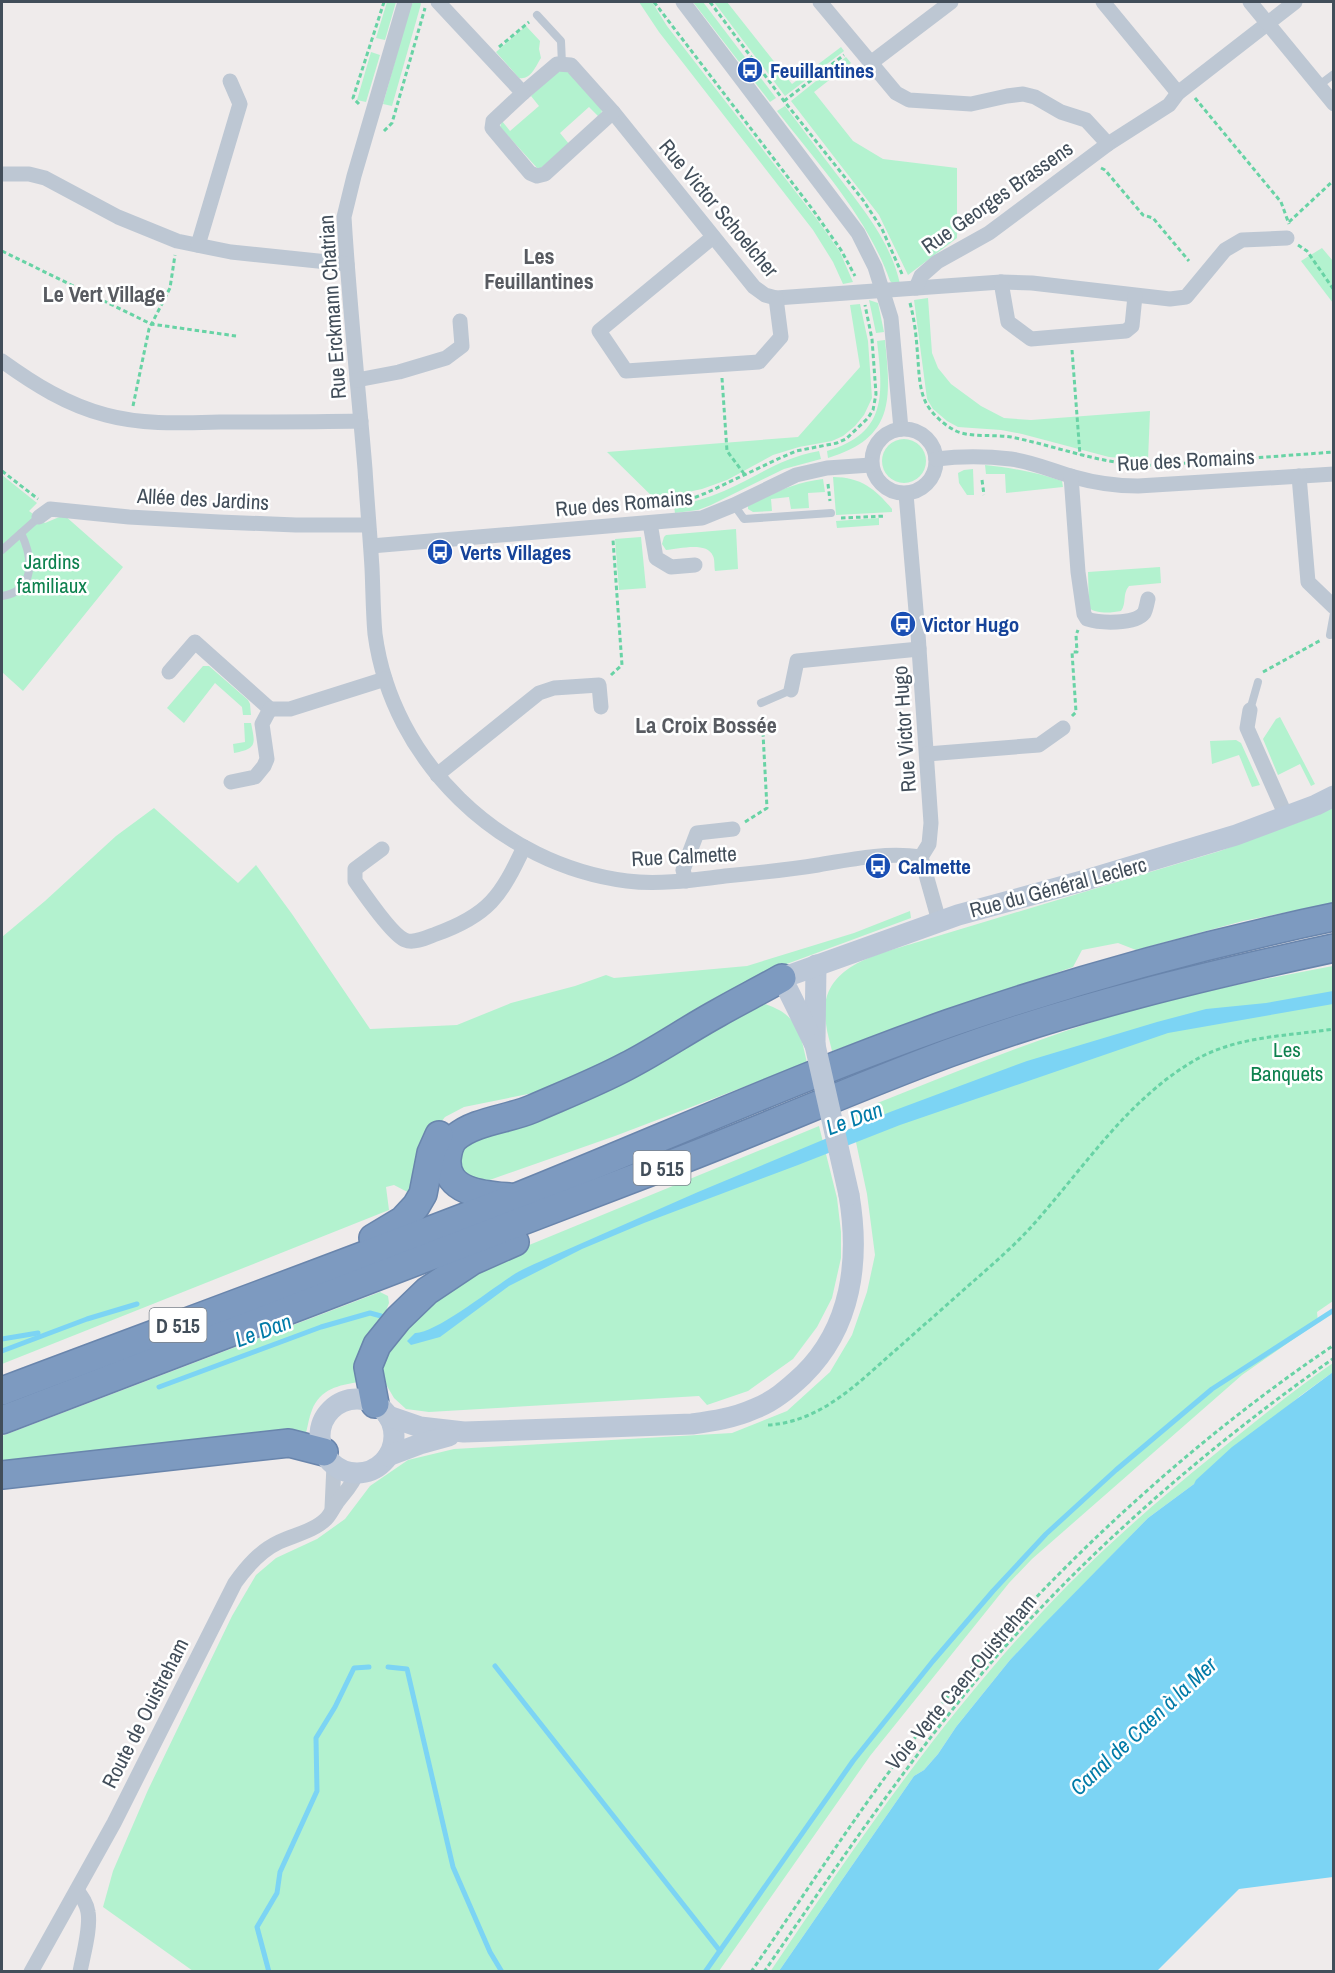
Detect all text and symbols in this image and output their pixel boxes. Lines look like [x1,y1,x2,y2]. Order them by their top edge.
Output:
bus stop icon: Feuillantines [735,55,765,85]
place label: Feuillantines [770,56,874,85]
street label: Rue Victor Schoelcher [653,133,786,283]
street label: Rue Georges Brassens [915,134,1079,260]
street label: Rue Erckmann Chatrian [311,214,353,400]
district label: Les Feuillantines [484,241,594,296]
district label: Le Vert Village [43,279,165,309]
street label: Rue des Romains [1116,442,1256,478]
street label: Allée des Jardins [135,481,270,517]
street label: Rue des Romains [554,483,694,523]
bus stop icon: Verts Villages [425,537,455,567]
place label: Verts Villages [460,538,571,567]
park label: Jardins familiaux [17,547,87,600]
bus stop icon: Victor Hugo [888,609,918,639]
place label: Victor Hugo [922,610,1019,639]
street label: Rue Victor Hugo [885,665,923,793]
district label: La Croix Bossée [635,710,777,740]
street label: Rue Calmette [631,839,737,873]
street label: Rue du Général Leclerc [966,849,1150,925]
bus stop icon: Calmette [863,851,893,881]
place label: Calmette [898,852,971,881]
park label: Les Banquets [1251,1035,1323,1088]
water label: Le Dan [822,1094,886,1142]
road number: D 515 [634,1151,690,1185]
water label: Le Dan [231,1306,295,1354]
road number: D 515 [150,1308,207,1342]
street label: Voie Verte Caen-Ouistreham [879,1588,1043,1776]
street label: Route de Ouistreham [95,1633,195,1793]
water label: Canal de Caen à la Mer [1063,1649,1224,1802]

